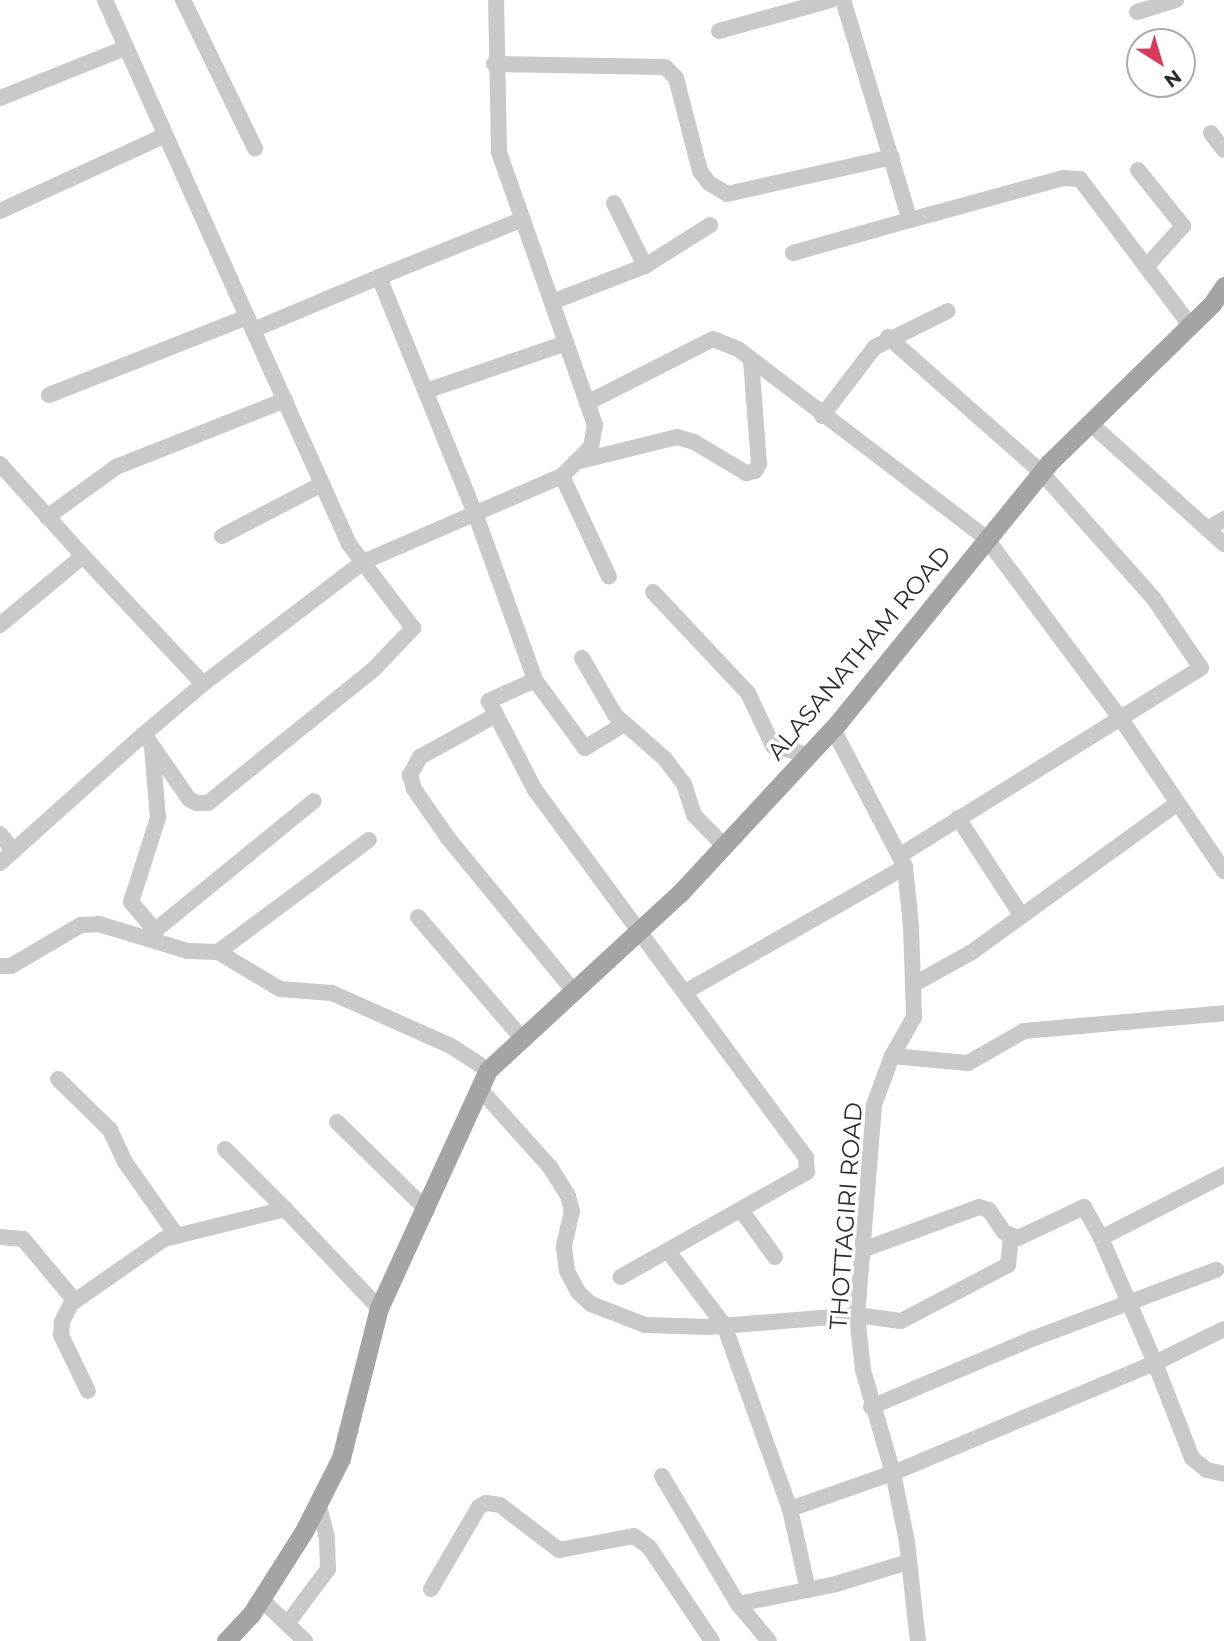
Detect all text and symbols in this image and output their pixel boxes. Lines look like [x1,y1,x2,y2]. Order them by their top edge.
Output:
north arrow [1126,28,1196,98]
text: N [1160,65,1186,92]
street label: ALASANATHAM ROAD [761,540,957,766]
street label: THOTTAGIRI ROAD [824,1101,868,1331]

